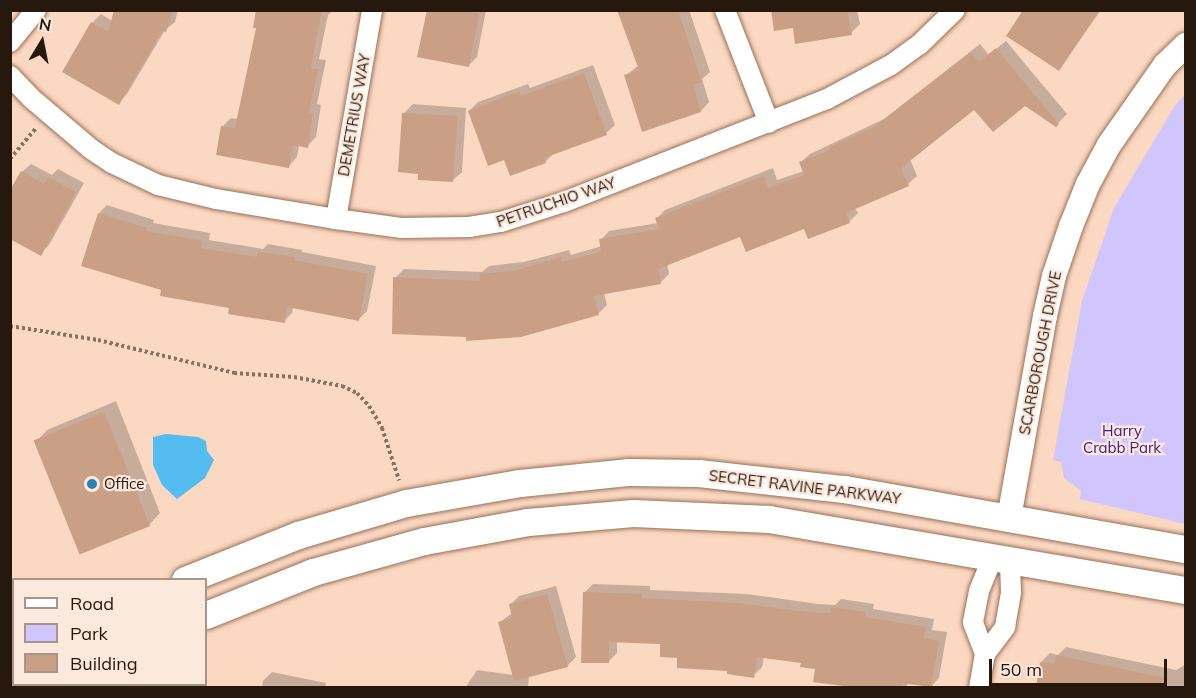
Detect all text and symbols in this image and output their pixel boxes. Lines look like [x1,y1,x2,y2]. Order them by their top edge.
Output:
north arrow [12,12,72,72]
text: N [37,13,53,35]
street label: DEMETRIUS WAY [334,52,374,178]
street label: PETRUCHIO WAY [494,173,618,231]
street label: SCARBOROUGH DRIVE [1015,270,1065,436]
park label: Harry Crabb Park [1083,421,1161,456]
street label: SECRET RAVINE PARKWAY [708,466,902,508]
place label: Office [104,475,144,493]
marker: Office [85,477,99,491]
legend [12,578,207,686]
text: Road [70,592,114,615]
text: Park [70,622,108,645]
scale bar [992,647,1170,685]
text: Building [70,652,138,675]
text: 50 m [1000,658,1042,681]

